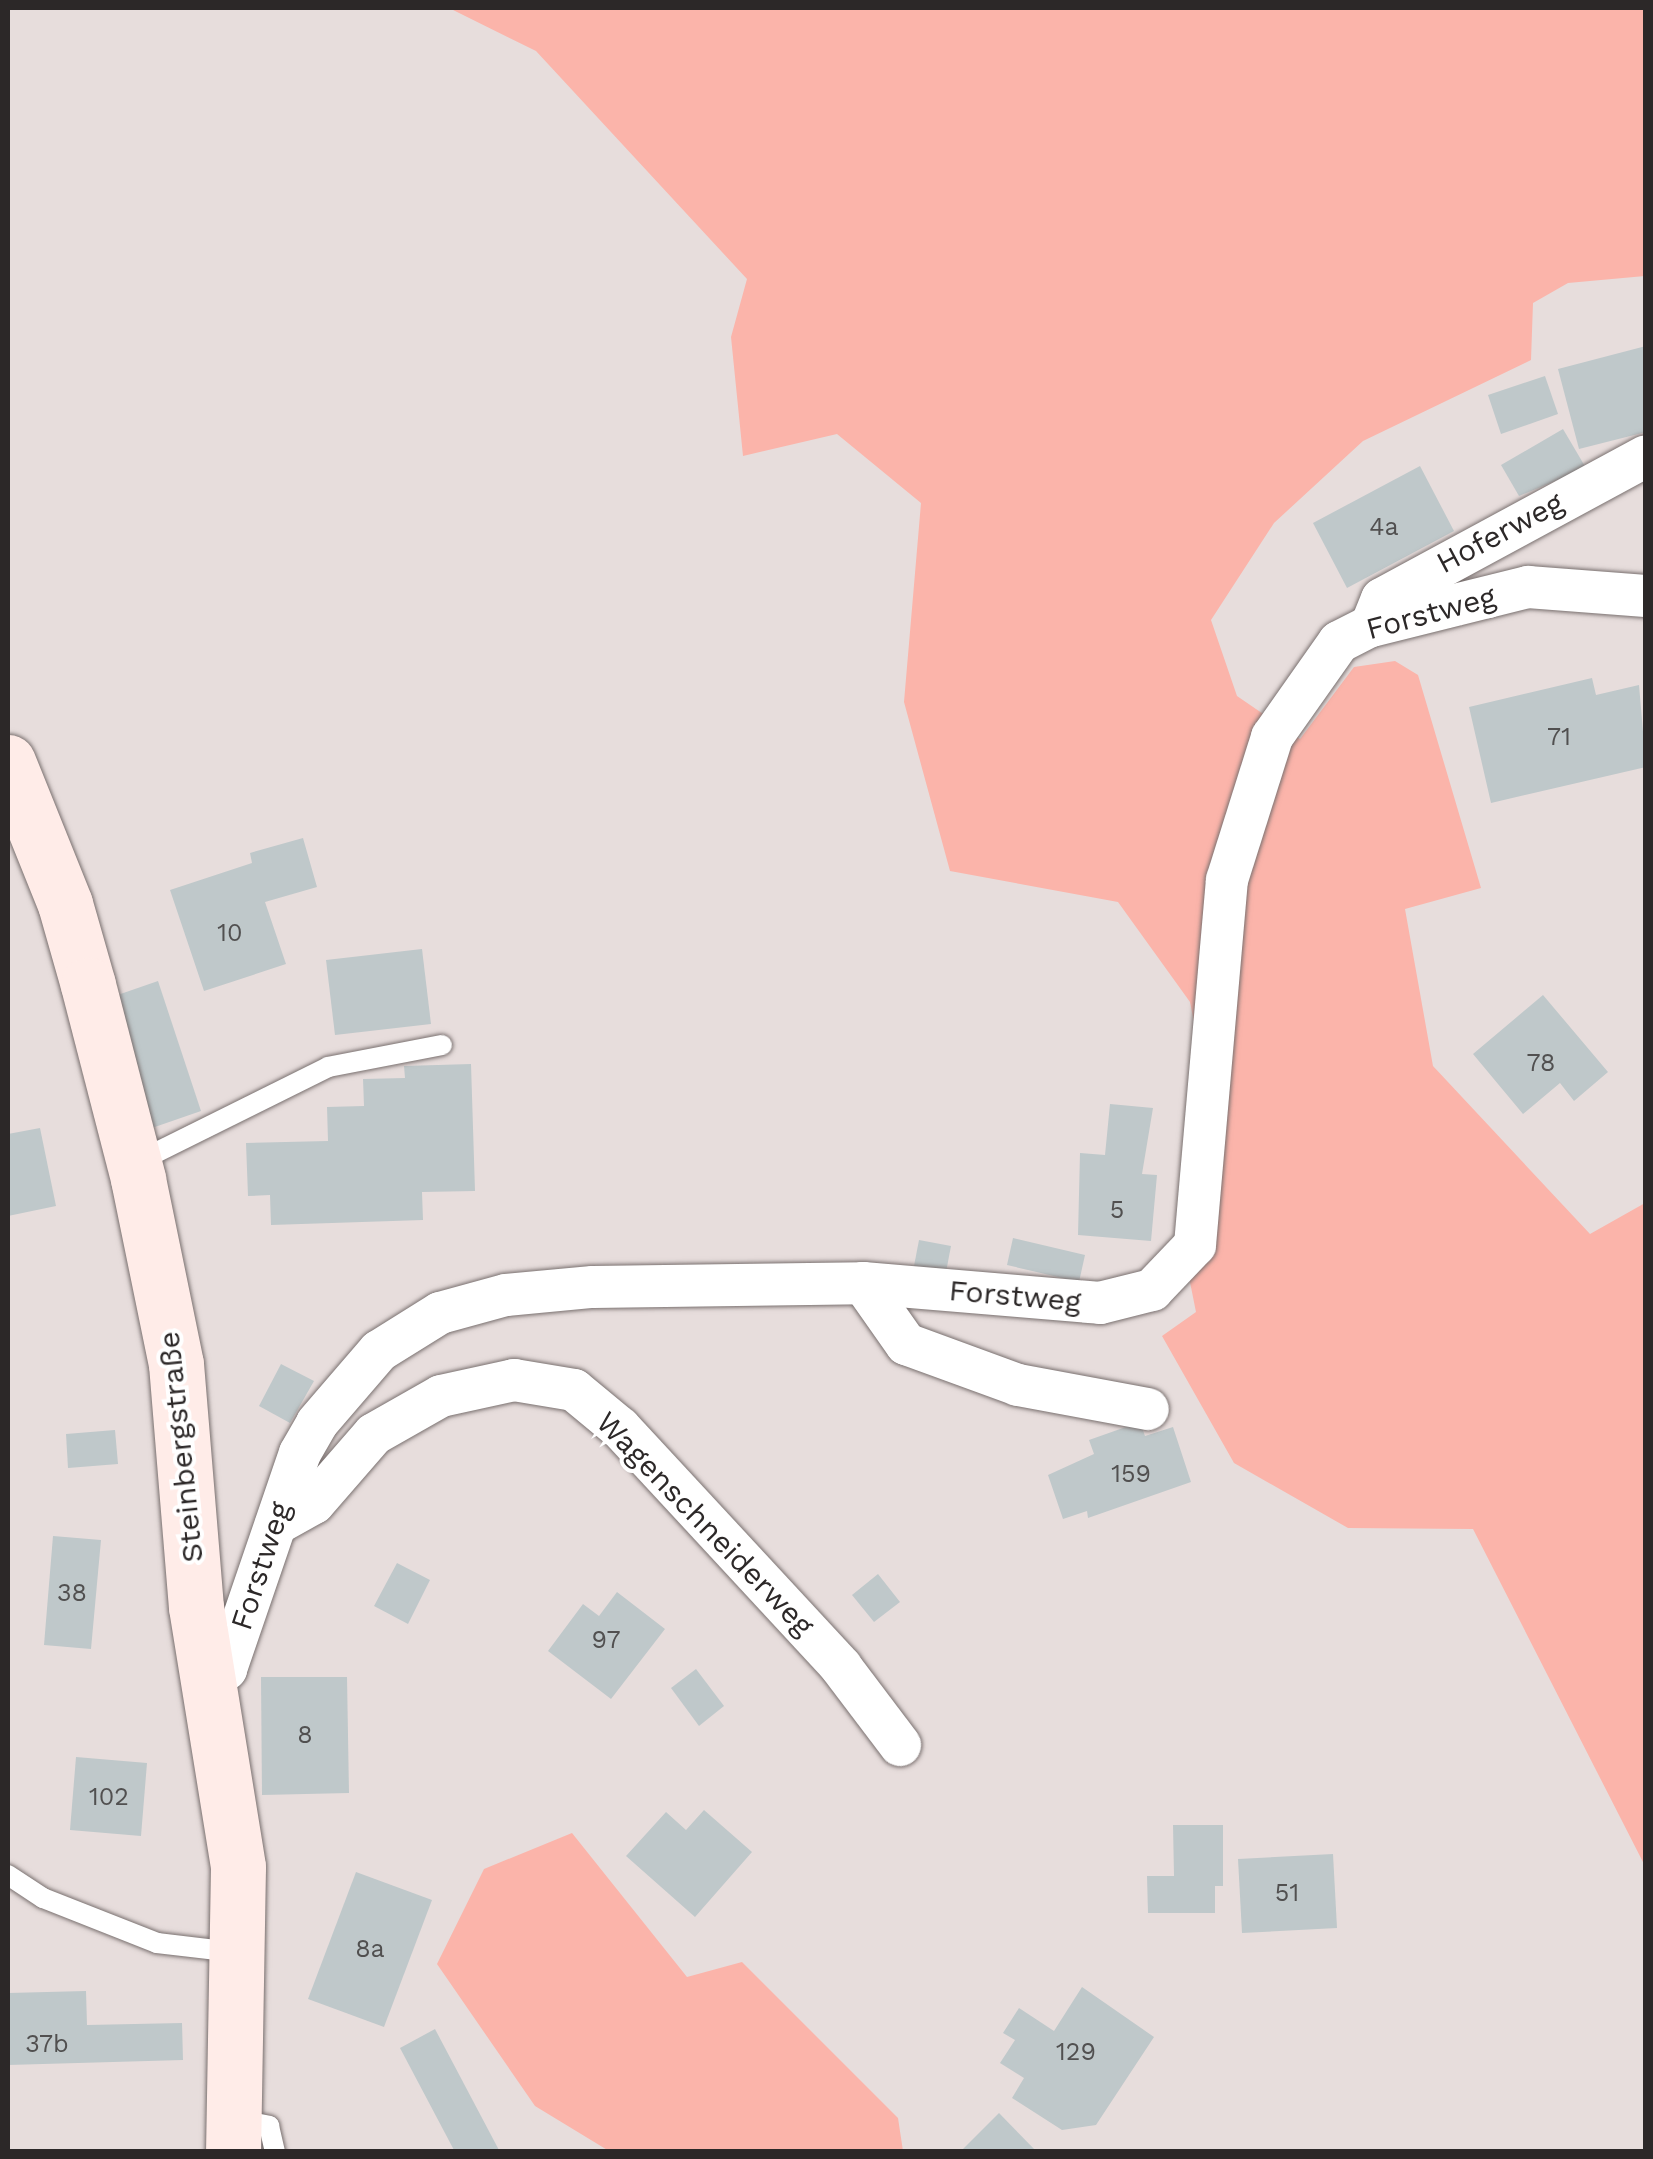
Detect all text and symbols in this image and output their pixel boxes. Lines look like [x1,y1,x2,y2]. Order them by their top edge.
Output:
street label: Hoferweg [1430,485,1570,581]
house number: 4a [1369,512,1399,542]
street label: Forstweg [1362,578,1500,648]
house number: 71 [1547,722,1571,752]
house number: 10 [217,918,243,948]
house number: 78 [1527,1048,1555,1078]
house number: 5 [1110,1195,1124,1225]
street label: Forstweg [947,1272,1083,1320]
street label: Steinbergstraße [151,1330,211,1564]
street label: Wagenschneiderweg [589,1404,821,1644]
house number: 159 [1111,1459,1151,1489]
street label: Forstweg [223,1497,299,1635]
house number: 38 [57,1578,87,1608]
house number: 97 [592,1625,620,1655]
house number: 8 [297,1720,313,1750]
house number: 102 [89,1782,129,1812]
house number: 51 [1275,1878,1299,1908]
house number: 8a [355,1934,385,1964]
house number: 37b [25,2029,69,2059]
house number: 129 [1056,2037,1096,2067]

